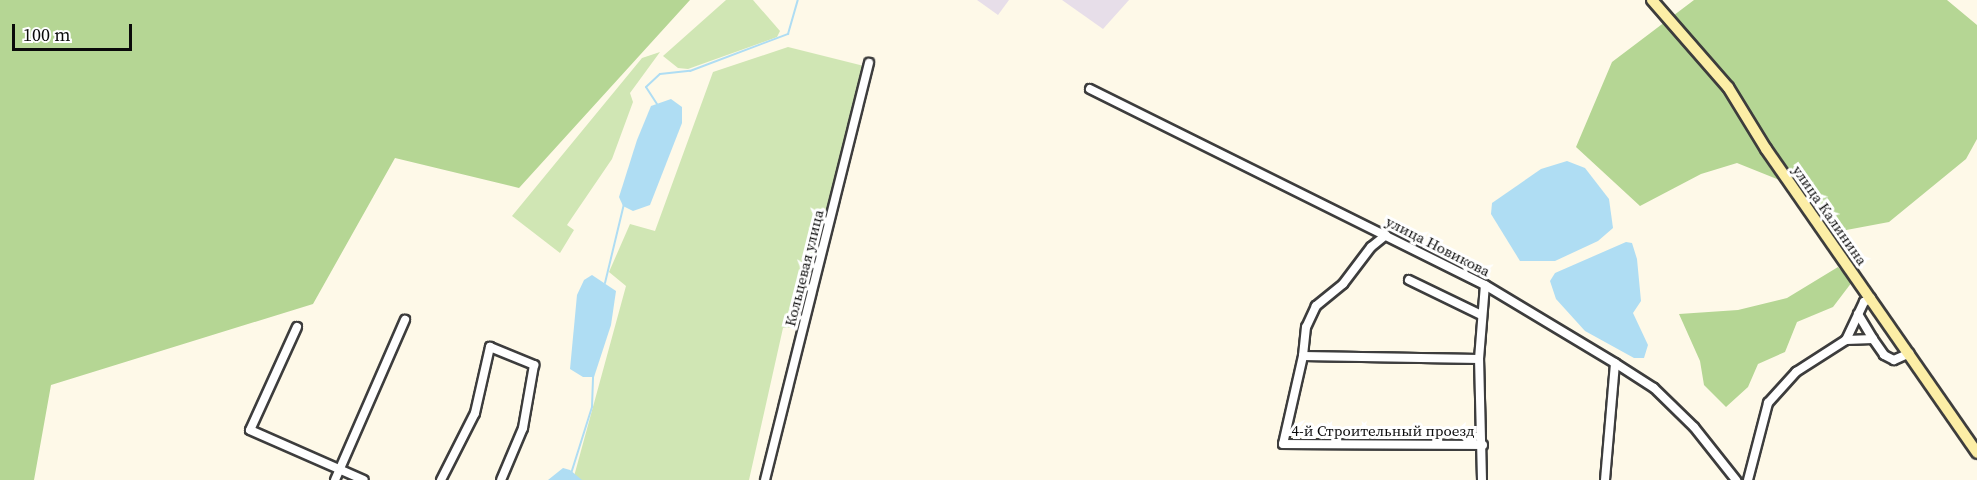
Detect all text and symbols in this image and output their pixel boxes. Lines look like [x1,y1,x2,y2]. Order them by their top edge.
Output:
scale bar [15,12,135,50]
text: 100 m [23,22,70,47]
street label: улица Калинина [1789,162,1871,268]
street label: Кольцевая улица [781,208,827,328]
street label: улица Новикова [1383,212,1493,280]
street label: 4-й Строительный проезд [1292,422,1474,440]

